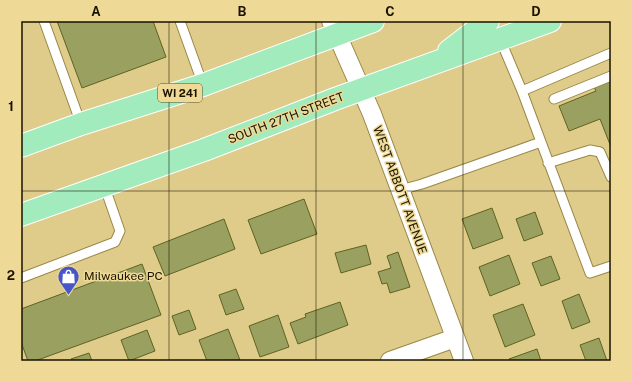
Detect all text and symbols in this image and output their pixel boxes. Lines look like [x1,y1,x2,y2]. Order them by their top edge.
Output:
text: A [91,4,101,19]
text: B [238,4,247,19]
text: C [385,4,395,19]
text: D [531,4,541,19]
road number: WI 241 [158,84,202,102]
street label: SOUTH 27TH STREET [226,89,346,147]
text: 1 [8,99,14,114]
street label: WEST ABBOTT AVENUE [370,124,430,256]
shop icon: Milwaukee PC [55,263,81,296]
text: 2 [7,268,15,283]
place label: Milwaukee PC [84,269,163,283]

